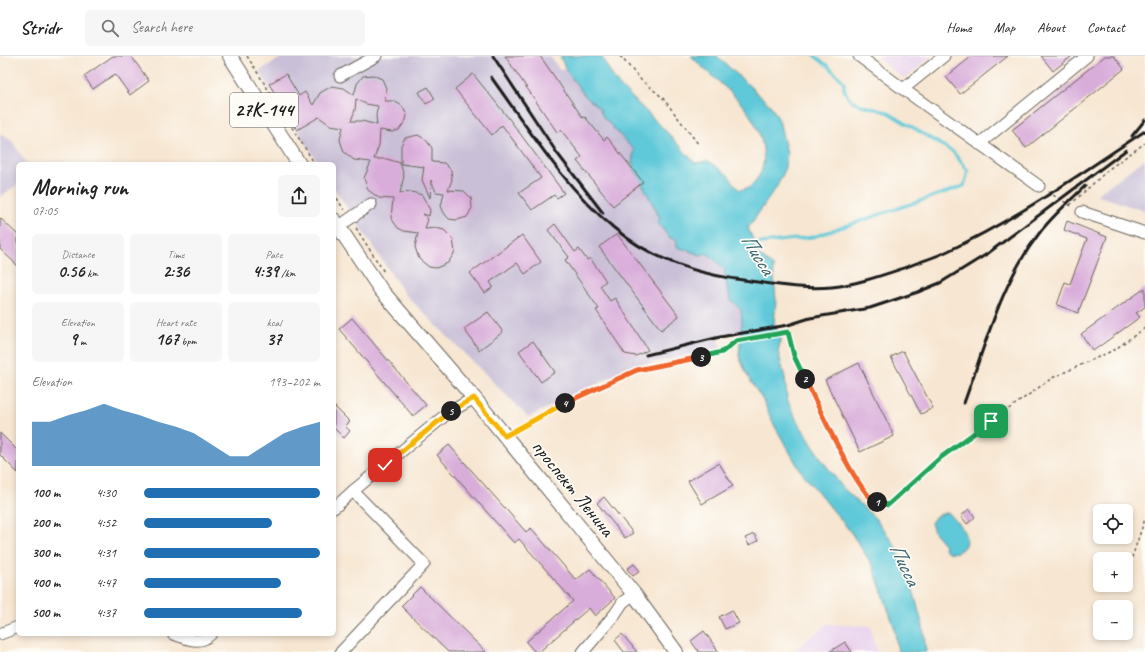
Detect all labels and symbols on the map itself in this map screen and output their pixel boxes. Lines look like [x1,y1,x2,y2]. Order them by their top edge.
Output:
road number: 27К-144 [230,93,298,127]
water label: Писса [735,229,782,282]
pin: 3 [691,347,711,367]
pin: 2 [795,369,815,389]
pin: 4 [555,393,575,413]
pin: 5 [441,401,461,421]
pin [974,404,1008,438]
street label: проспект Ленина [526,435,621,543]
pin [368,448,402,482]
pin: 1 [867,492,887,512]
water label: Писса [884,539,927,592]

